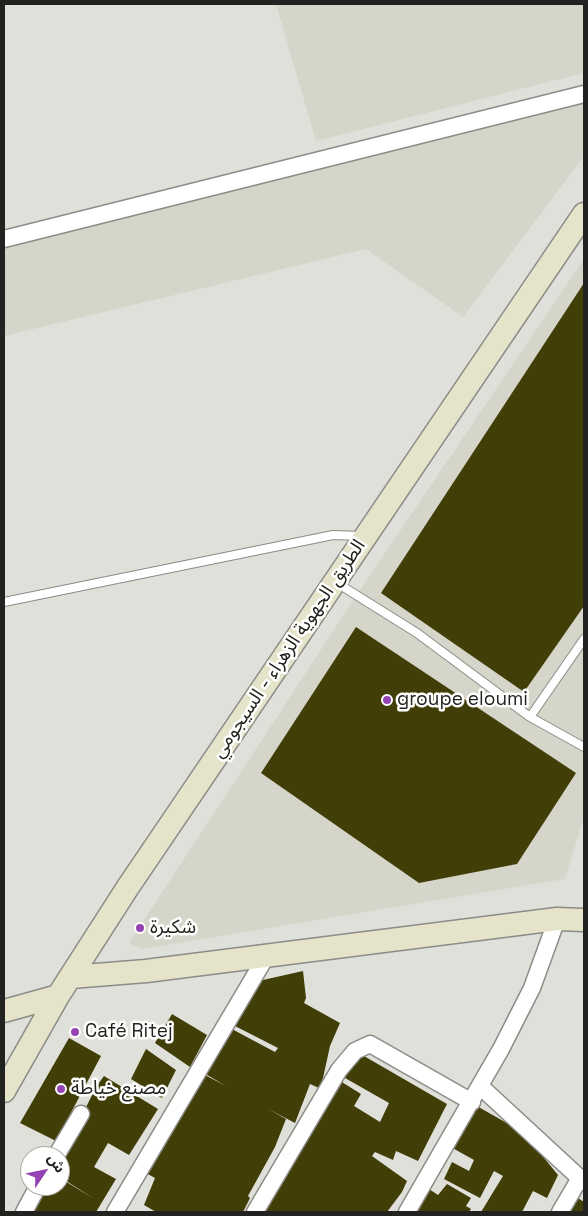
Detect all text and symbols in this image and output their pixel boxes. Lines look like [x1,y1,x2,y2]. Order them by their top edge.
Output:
street label: الطريق الجهوية الزهراء - السيجومي [207,535,371,763]
place label: groupe eloumi [397,689,528,711]
marker: groupe eloumi [381,694,393,706]
place label: شكيرة [150,917,196,939]
marker: شكيرة [134,922,146,934]
place label: Café Ritej [85,1021,173,1043]
marker: Café Ritej [69,1026,81,1038]
place label: مصنع خياطة [71,1078,166,1100]
marker: مصنع خياطة [55,1083,67,1095]
north arrow [20,1146,70,1196]
text: ش [44,1150,69,1176]

